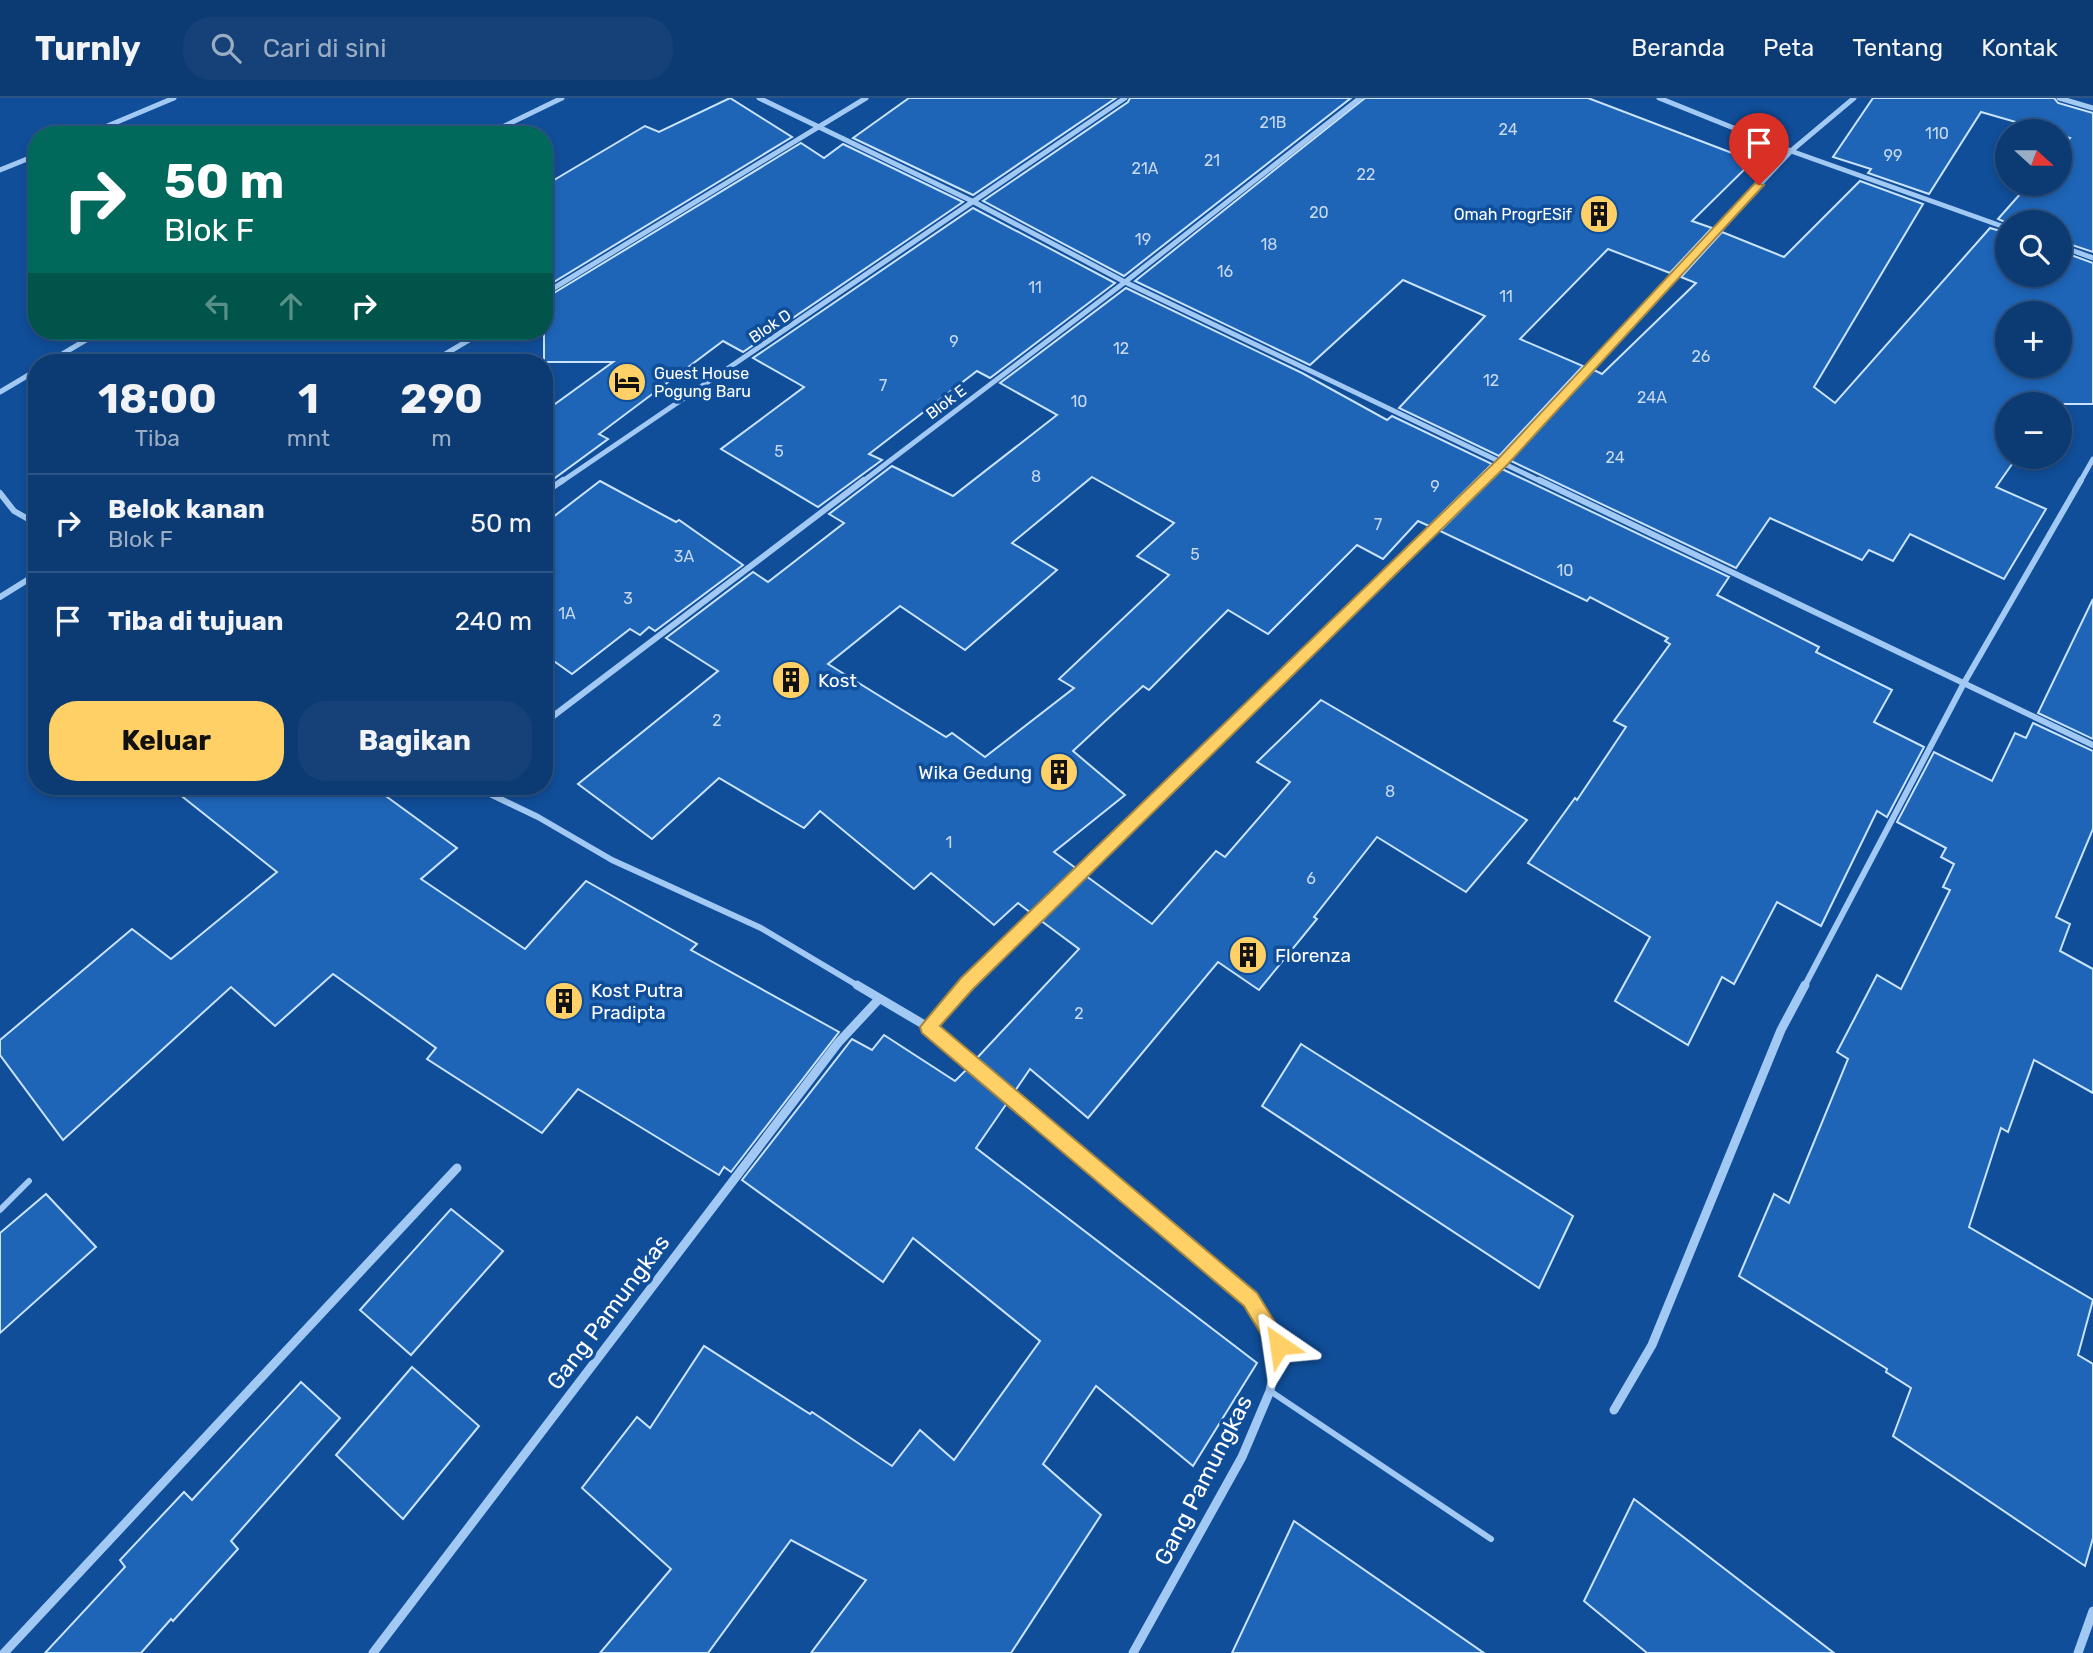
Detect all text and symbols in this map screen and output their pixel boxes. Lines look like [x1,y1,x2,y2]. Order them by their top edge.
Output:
search box [183,17,673,80]
text: Turnly [35,29,141,68]
icon: search [207,29,245,67]
text: Cari di sini [263,33,387,64]
text: Beranda [1631,34,1725,62]
text: Peta [1763,34,1814,62]
text: Tentang [1852,34,1943,62]
text: Kontak [1981,34,2058,62]
house number: 21B [1260,113,1286,132]
pin [1729,113,1789,185]
north arrow [1995,119,2072,196]
map controls [1995,119,2072,469]
house number: 24 [1498,120,1518,139]
icon: arrive [1740,124,1778,162]
house number: 110 [1925,124,1949,143]
house number: 99 [1884,146,1902,165]
house number: 21 [1204,151,1220,170]
text: 50 m [164,152,284,210]
icon: right [49,154,140,245]
house number: 21A [1132,159,1159,178]
house number: 22 [1357,165,1375,184]
building icon: Omah ProgrESif [1578,193,1620,235]
house number: 20 [1309,203,1329,222]
place label: Omah ProgrESif [1454,205,1573,224]
button: search [1995,210,2072,287]
text: Blok F [164,211,254,249]
house number: 19 [1135,230,1151,249]
house number: 18 [1260,235,1278,254]
house number: 16 [1217,262,1234,281]
house number: 11 [1028,278,1042,297]
icon: left [199,287,237,325]
icon: ahead [272,287,310,325]
icon: right [345,287,383,325]
house number: 11 [1499,287,1513,306]
button: + [1995,301,2072,378]
street label: Blok D [745,305,795,347]
house number: 9 [949,332,959,351]
house number: 12 [1113,339,1129,358]
house number: 26 [1691,347,1711,366]
hotel icon: Guest House Pogung Baru [606,361,648,403]
place label: Guest House Pogung Baru [654,364,751,401]
house number: 12 [1483,371,1499,390]
text: 18:00 [98,374,217,424]
text: 1 [298,374,319,424]
text: 290 [400,374,483,424]
house number: 7 [879,376,887,395]
street label: Blok E [922,381,970,423]
house number: 24A [1637,388,1667,407]
house number: 10 [1070,392,1088,411]
button: − [1995,392,2072,469]
text: Tiba [135,424,180,452]
text: mnt [287,424,330,452]
text: m [431,424,452,452]
house number: 5 [774,442,784,461]
house number: 24 [1605,448,1625,467]
house number: 8 [1031,467,1041,486]
house number: 9 [1430,477,1440,496]
text: Belok kanan [108,494,265,525]
icon: right [49,504,87,542]
text: 50 m [471,508,532,539]
house number: 7 [1374,515,1382,534]
text: Blok F [108,525,173,553]
house number: 5 [1190,545,1200,564]
house number: 3A [674,547,694,566]
house number: 10 [1556,561,1574,580]
house number: 3 [623,589,633,608]
icon: arrive [49,602,87,640]
house number: 1A [558,604,576,623]
text: Tiba di tujuan [108,606,283,637]
text: 240 m [455,606,532,637]
building icon: Kost [770,659,812,701]
place label: Kost [818,669,857,692]
button: Keluar [49,701,284,781]
button: Bagikan [298,701,532,781]
house number: 2 [712,711,722,730]
building icon: Wika Gedung [1038,751,1080,793]
place label: Wika Gedung [918,761,1032,784]
house number: 8 [1385,782,1395,801]
house number: 1 [946,833,952,852]
house number: 6 [1306,869,1316,888]
building icon: Florenza [1227,934,1269,976]
place label: Florenza [1275,944,1351,967]
place label: Kost Putra Pradipta [591,979,683,1024]
building icon: Kost Putra Pradipta [543,980,585,1022]
house number: 2 [1074,1004,1084,1023]
street label: Gang Pamungkas [541,1229,675,1395]
position arrow [1242,1308,1316,1382]
street label: Gang Pamungkas [1148,1390,1258,1570]

